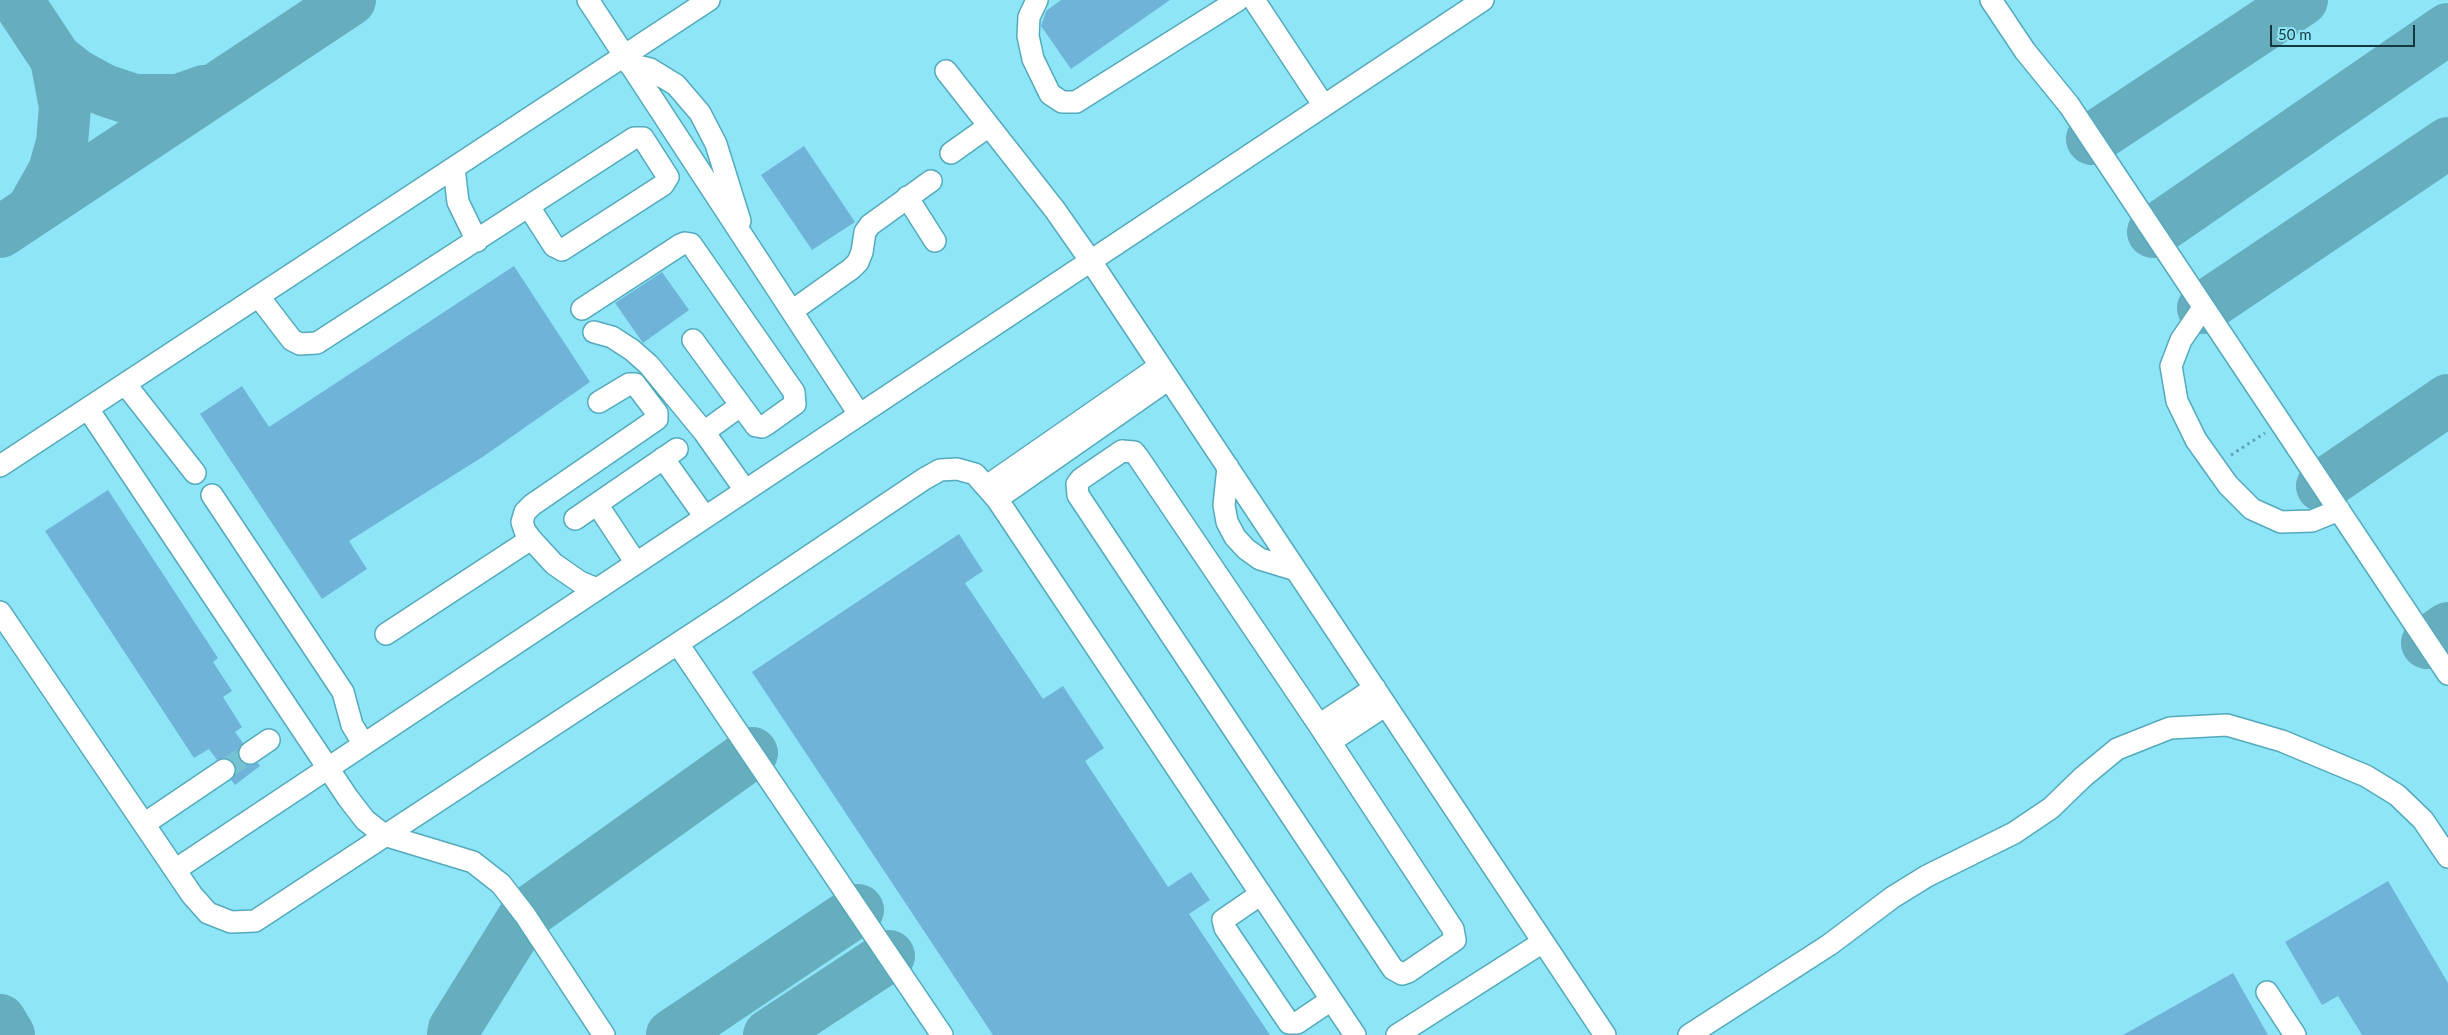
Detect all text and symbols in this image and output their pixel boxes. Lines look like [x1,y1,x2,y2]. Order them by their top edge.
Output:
scale bar [2273,15,2418,47]
text: 50 m [2278,25,2312,43]

